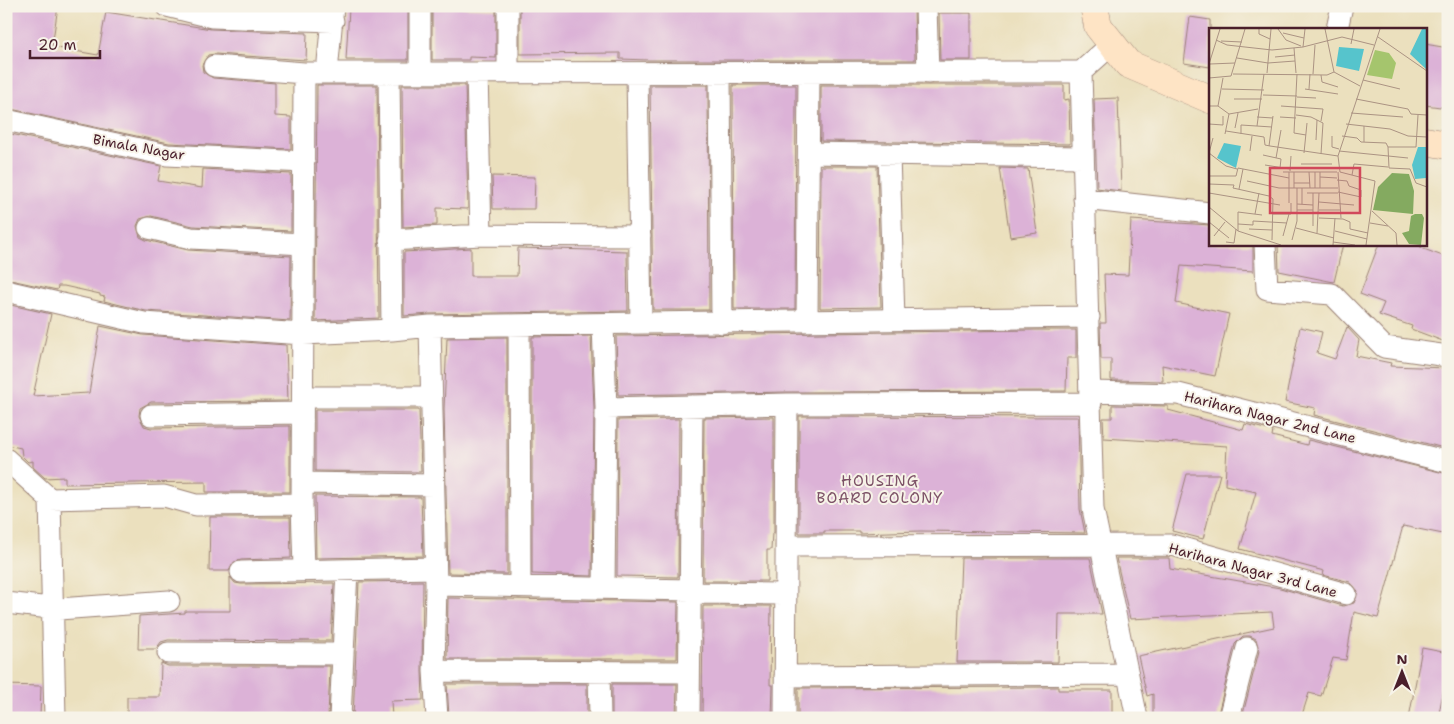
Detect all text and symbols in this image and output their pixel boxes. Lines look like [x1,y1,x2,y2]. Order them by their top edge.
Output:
scale bar [30,28,100,60]
inset map [1209,28,1426,245]
text: 20 m [38,35,77,55]
street label: Bimala Nagar [92,130,187,164]
street label: Harihara Nagar 2nd Lane [1182,387,1358,447]
district label: HOUSING BOARD COLONY [817,471,943,508]
street label: Harihara Nagar 3rd Lane [1167,539,1339,601]
north arrow [1376,646,1426,696]
text: N [1396,650,1408,668]

